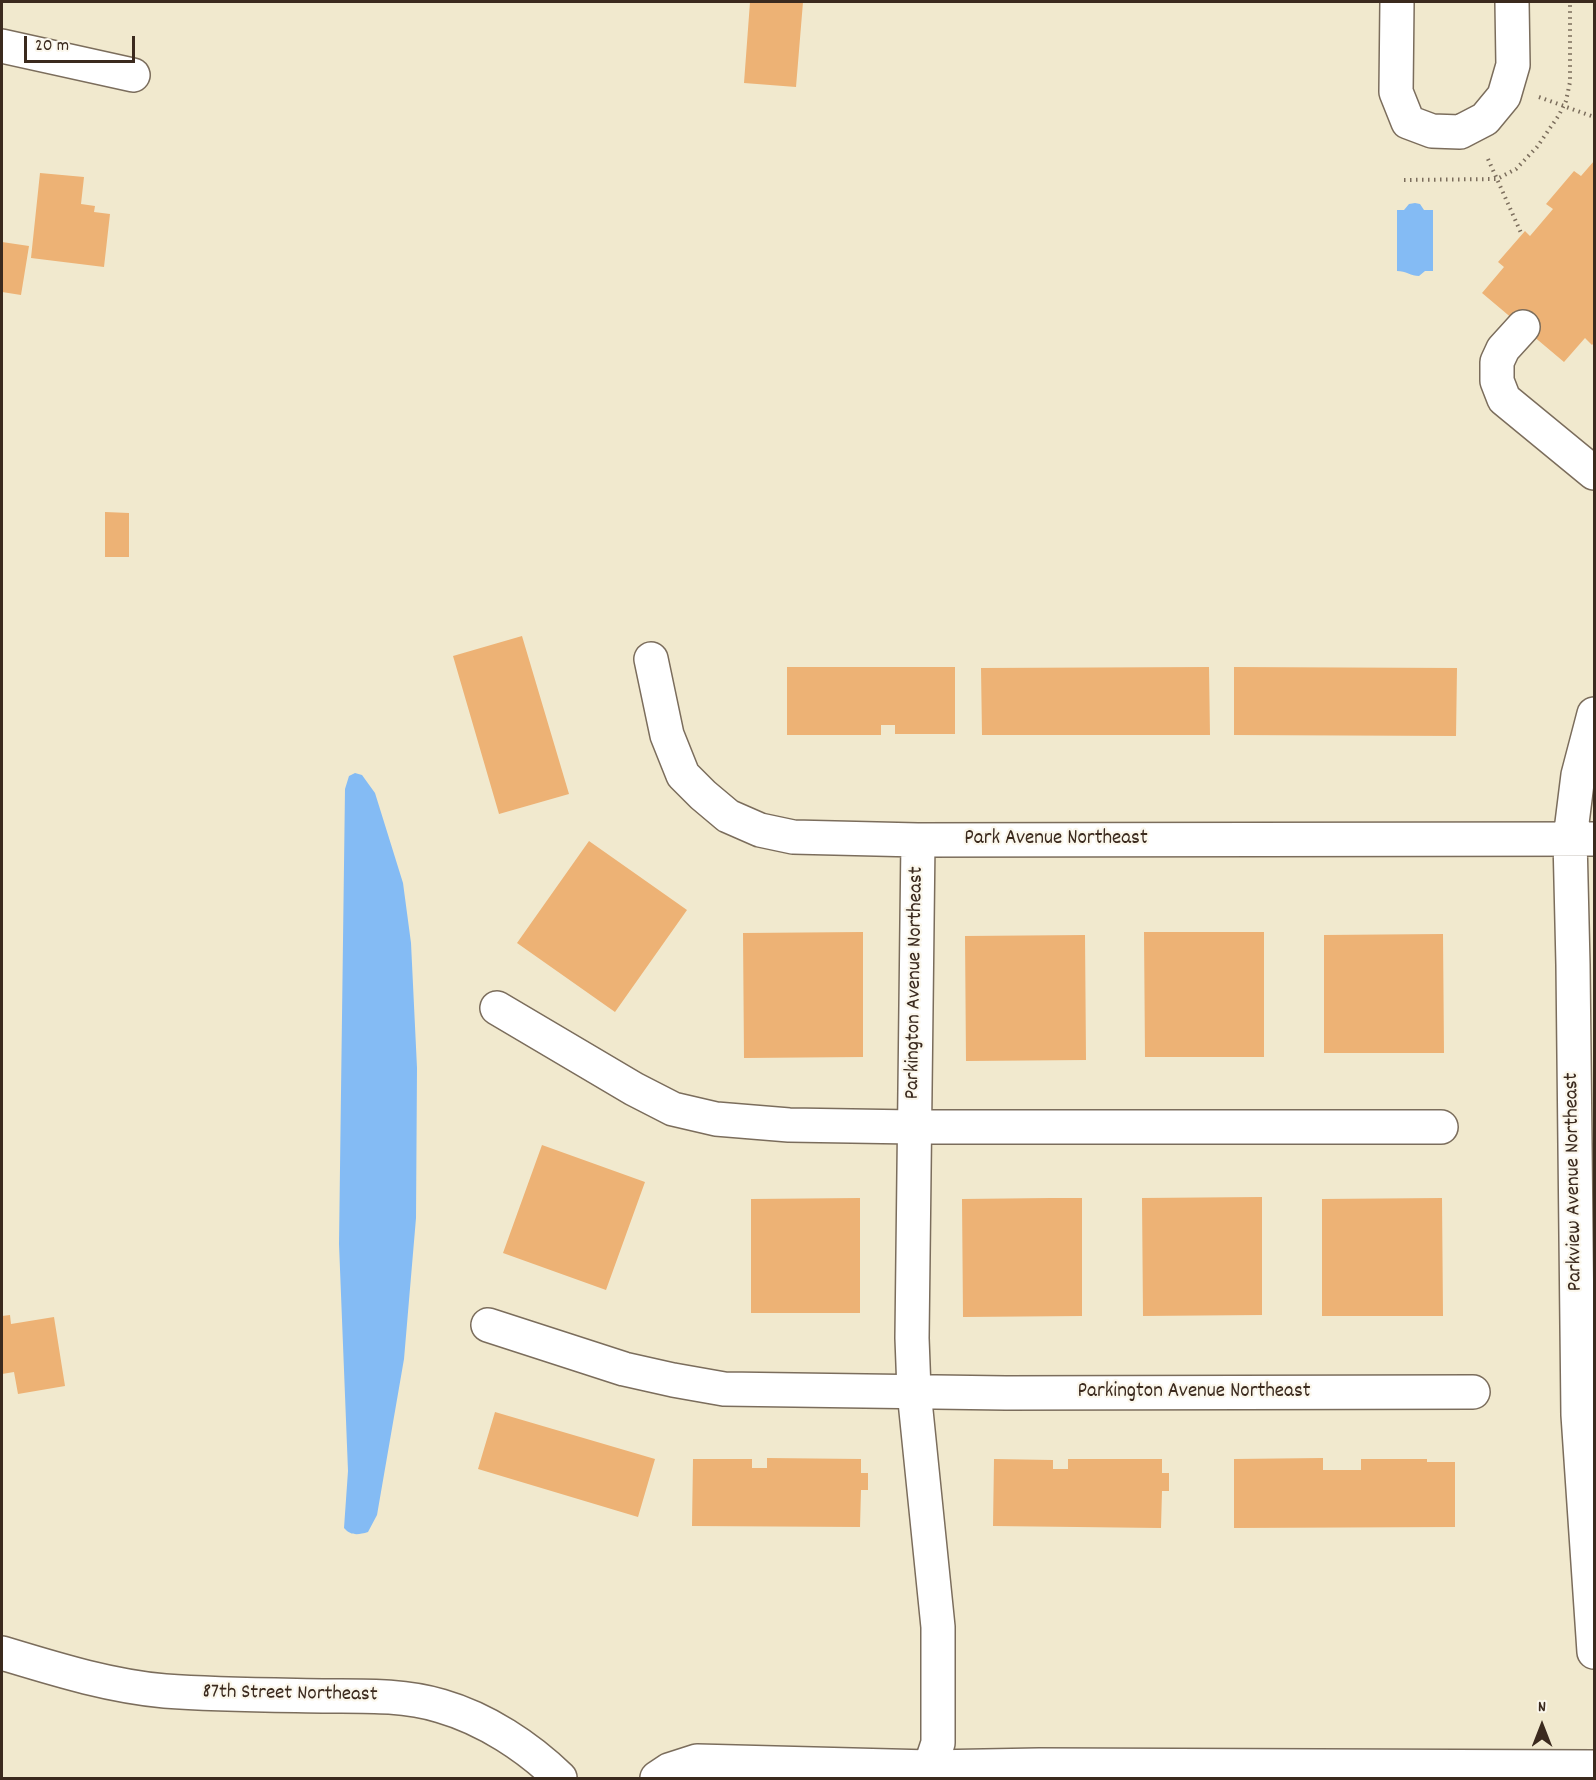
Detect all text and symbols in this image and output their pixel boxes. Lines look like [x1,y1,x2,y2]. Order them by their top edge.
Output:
scale bar [27,24,138,62]
text: 20 m [35,34,69,59]
street label: Park Avenue Northeast [964,827,1148,853]
street label: Parkington Avenue Northeast [901,866,931,1100]
street label: Parkview Avenue Northeast [1560,1072,1590,1292]
street label: Parkington Avenue Northeast [1078,1380,1310,1406]
street label: 87th Street Northeast [202,1681,378,1709]
north arrow [1512,1696,1572,1756]
text: N [1538,1696,1546,1719]

